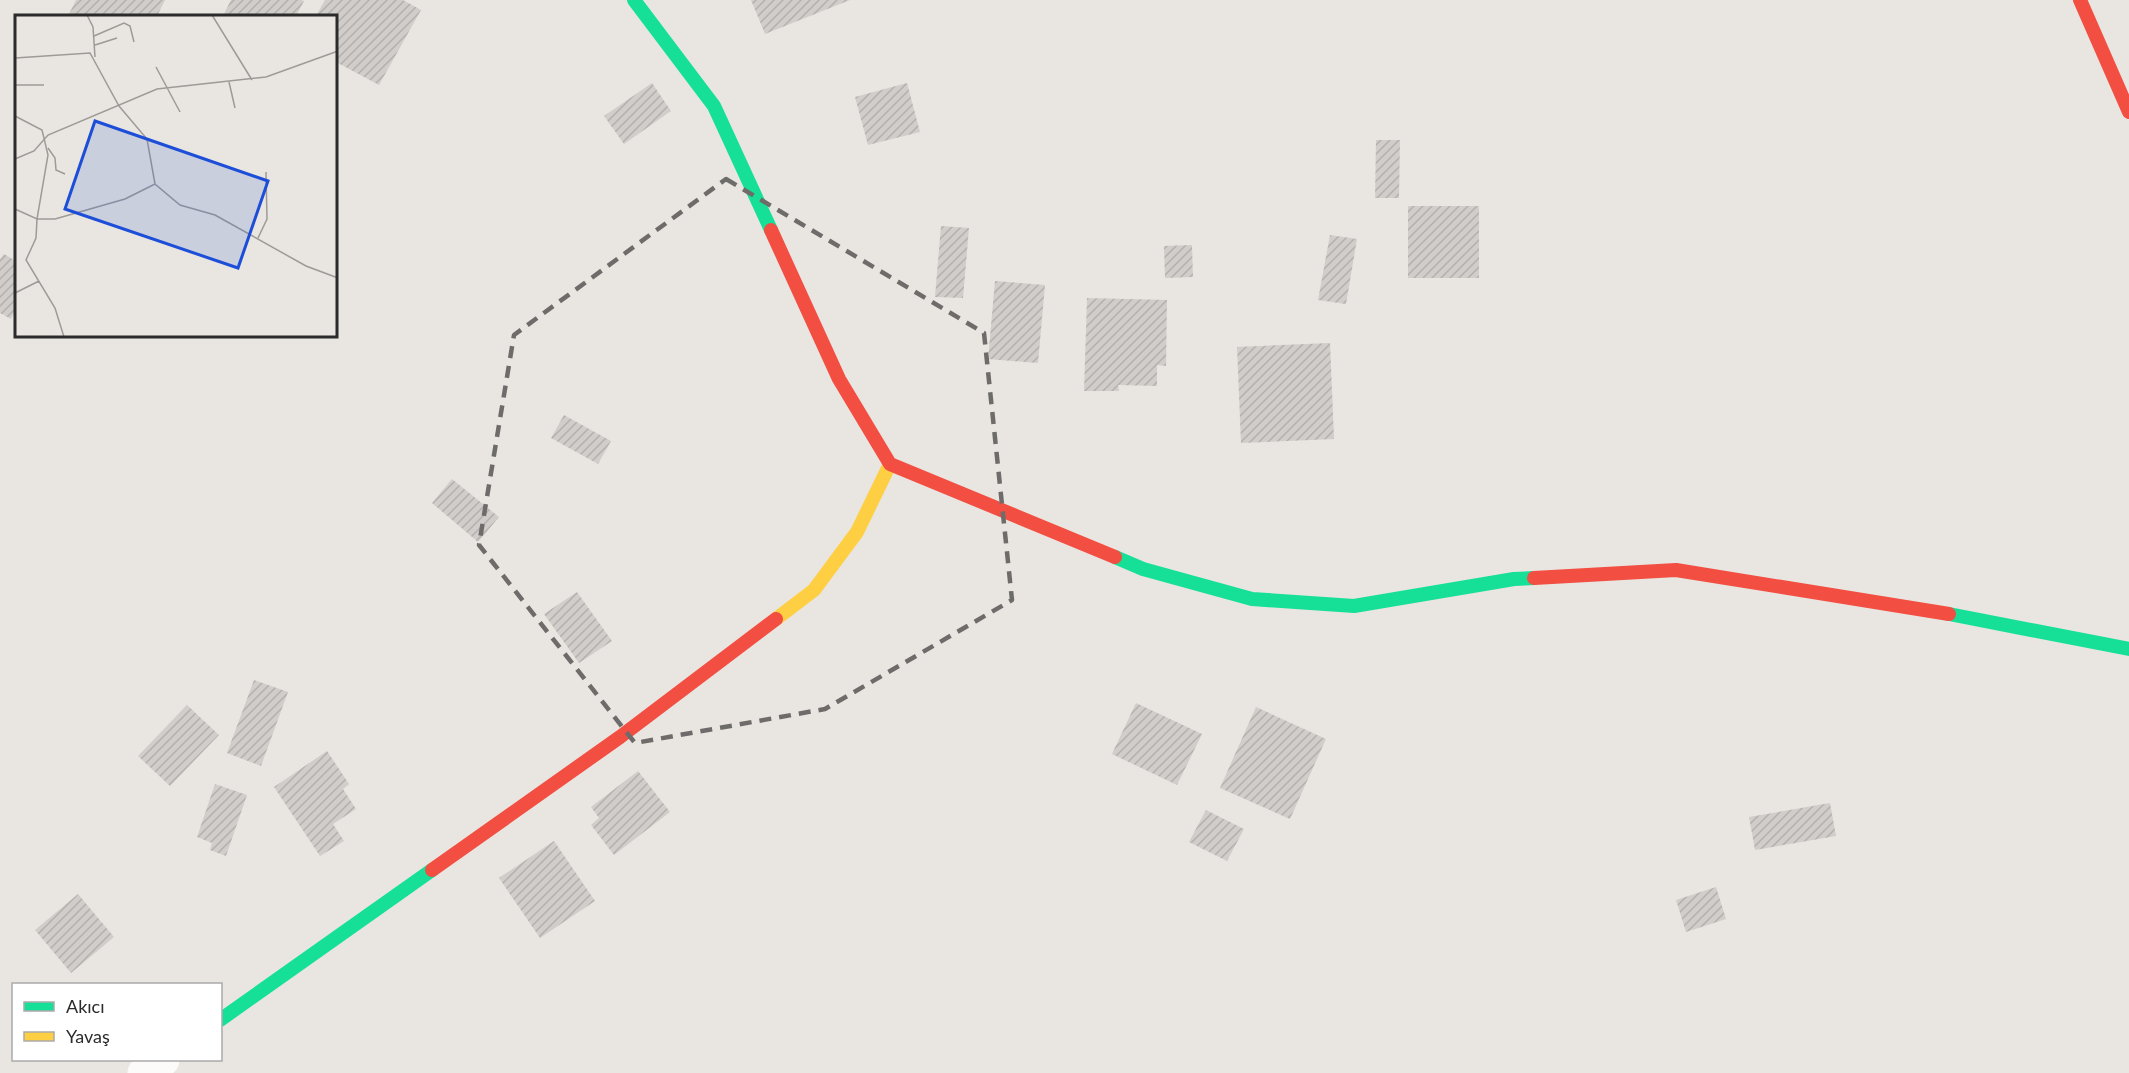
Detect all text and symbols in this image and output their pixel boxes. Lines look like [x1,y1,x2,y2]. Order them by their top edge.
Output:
inset map [15,15,338,338]
legend [12,983,222,1061]
text: Akıcı [66,995,105,1017]
text: Yavaş [66,1025,110,1047]

